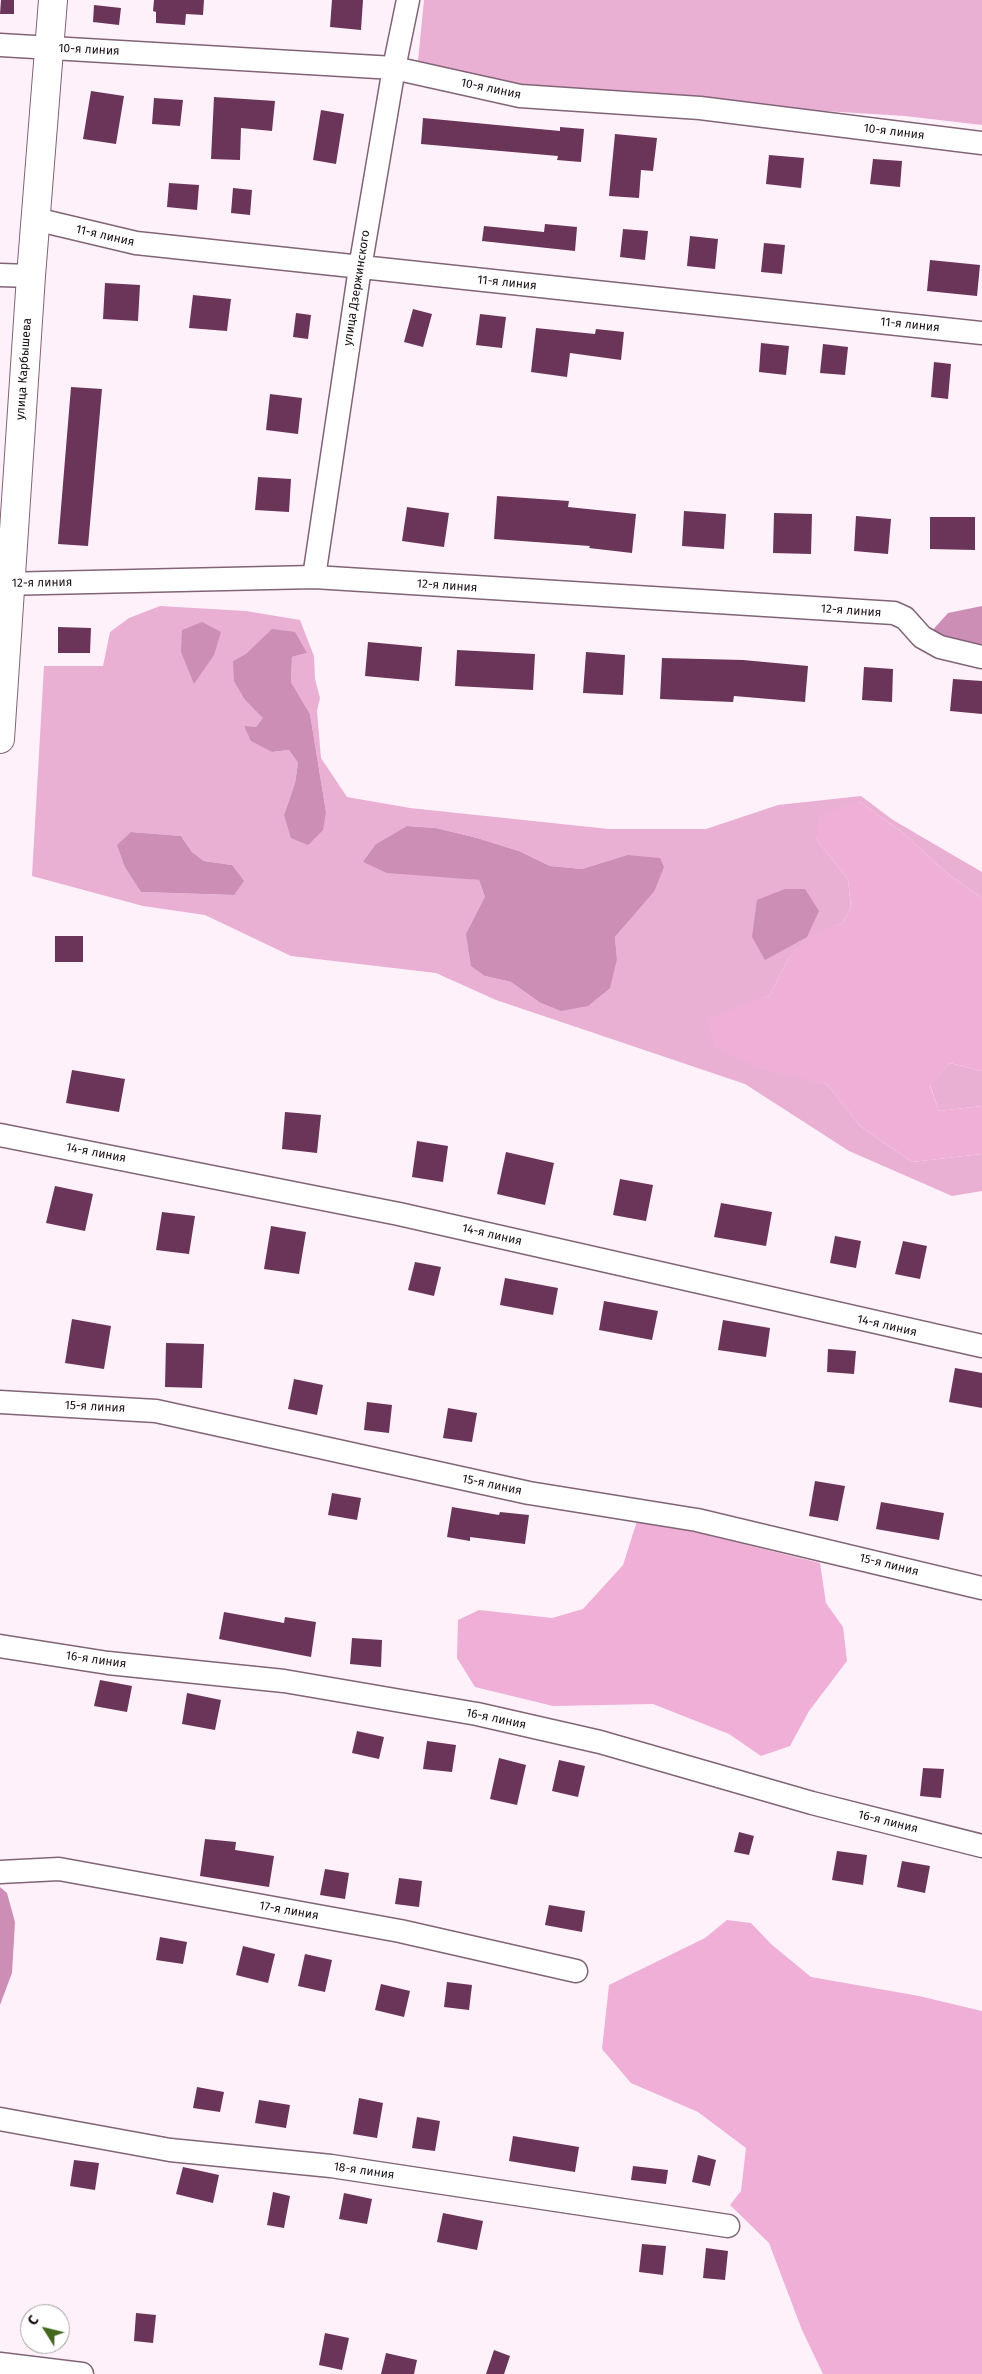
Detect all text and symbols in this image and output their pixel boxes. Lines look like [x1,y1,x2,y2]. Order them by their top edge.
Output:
street label: 10-я линия [58,41,120,59]
street label: 10-я линия [459,76,523,102]
street label: 10-я линия [863,121,925,143]
street label: 11-я линия [74,222,136,250]
street label: улица Дзержинского [341,229,373,347]
street label: 11-я линия [477,273,537,293]
street label: 11-я линия [880,315,940,335]
street label: улица Карбышева [13,317,35,421]
street label: 12-я линия [12,575,72,591]
street label: 12-я линия [416,577,478,595]
street label: 12-я линия [820,602,882,620]
street label: 14-я линия [65,1140,127,1166]
street label: 14-я линия [461,1221,523,1249]
street label: 14-я линия [856,1312,918,1340]
street label: 15-я линия [64,1398,126,1416]
street label: 15-я линия [461,1472,523,1498]
street label: 15-я линия [858,1551,920,1579]
street label: 16-я линия [65,1649,127,1671]
street label: 16-я линия [465,1706,527,1732]
street label: 16-я линия [857,1808,919,1836]
street label: 17-я линия [258,1899,320,1923]
street label: 18-я линия [333,2160,395,2182]
north arrow [20,2304,70,2354]
text: С [24,2312,43,2329]

